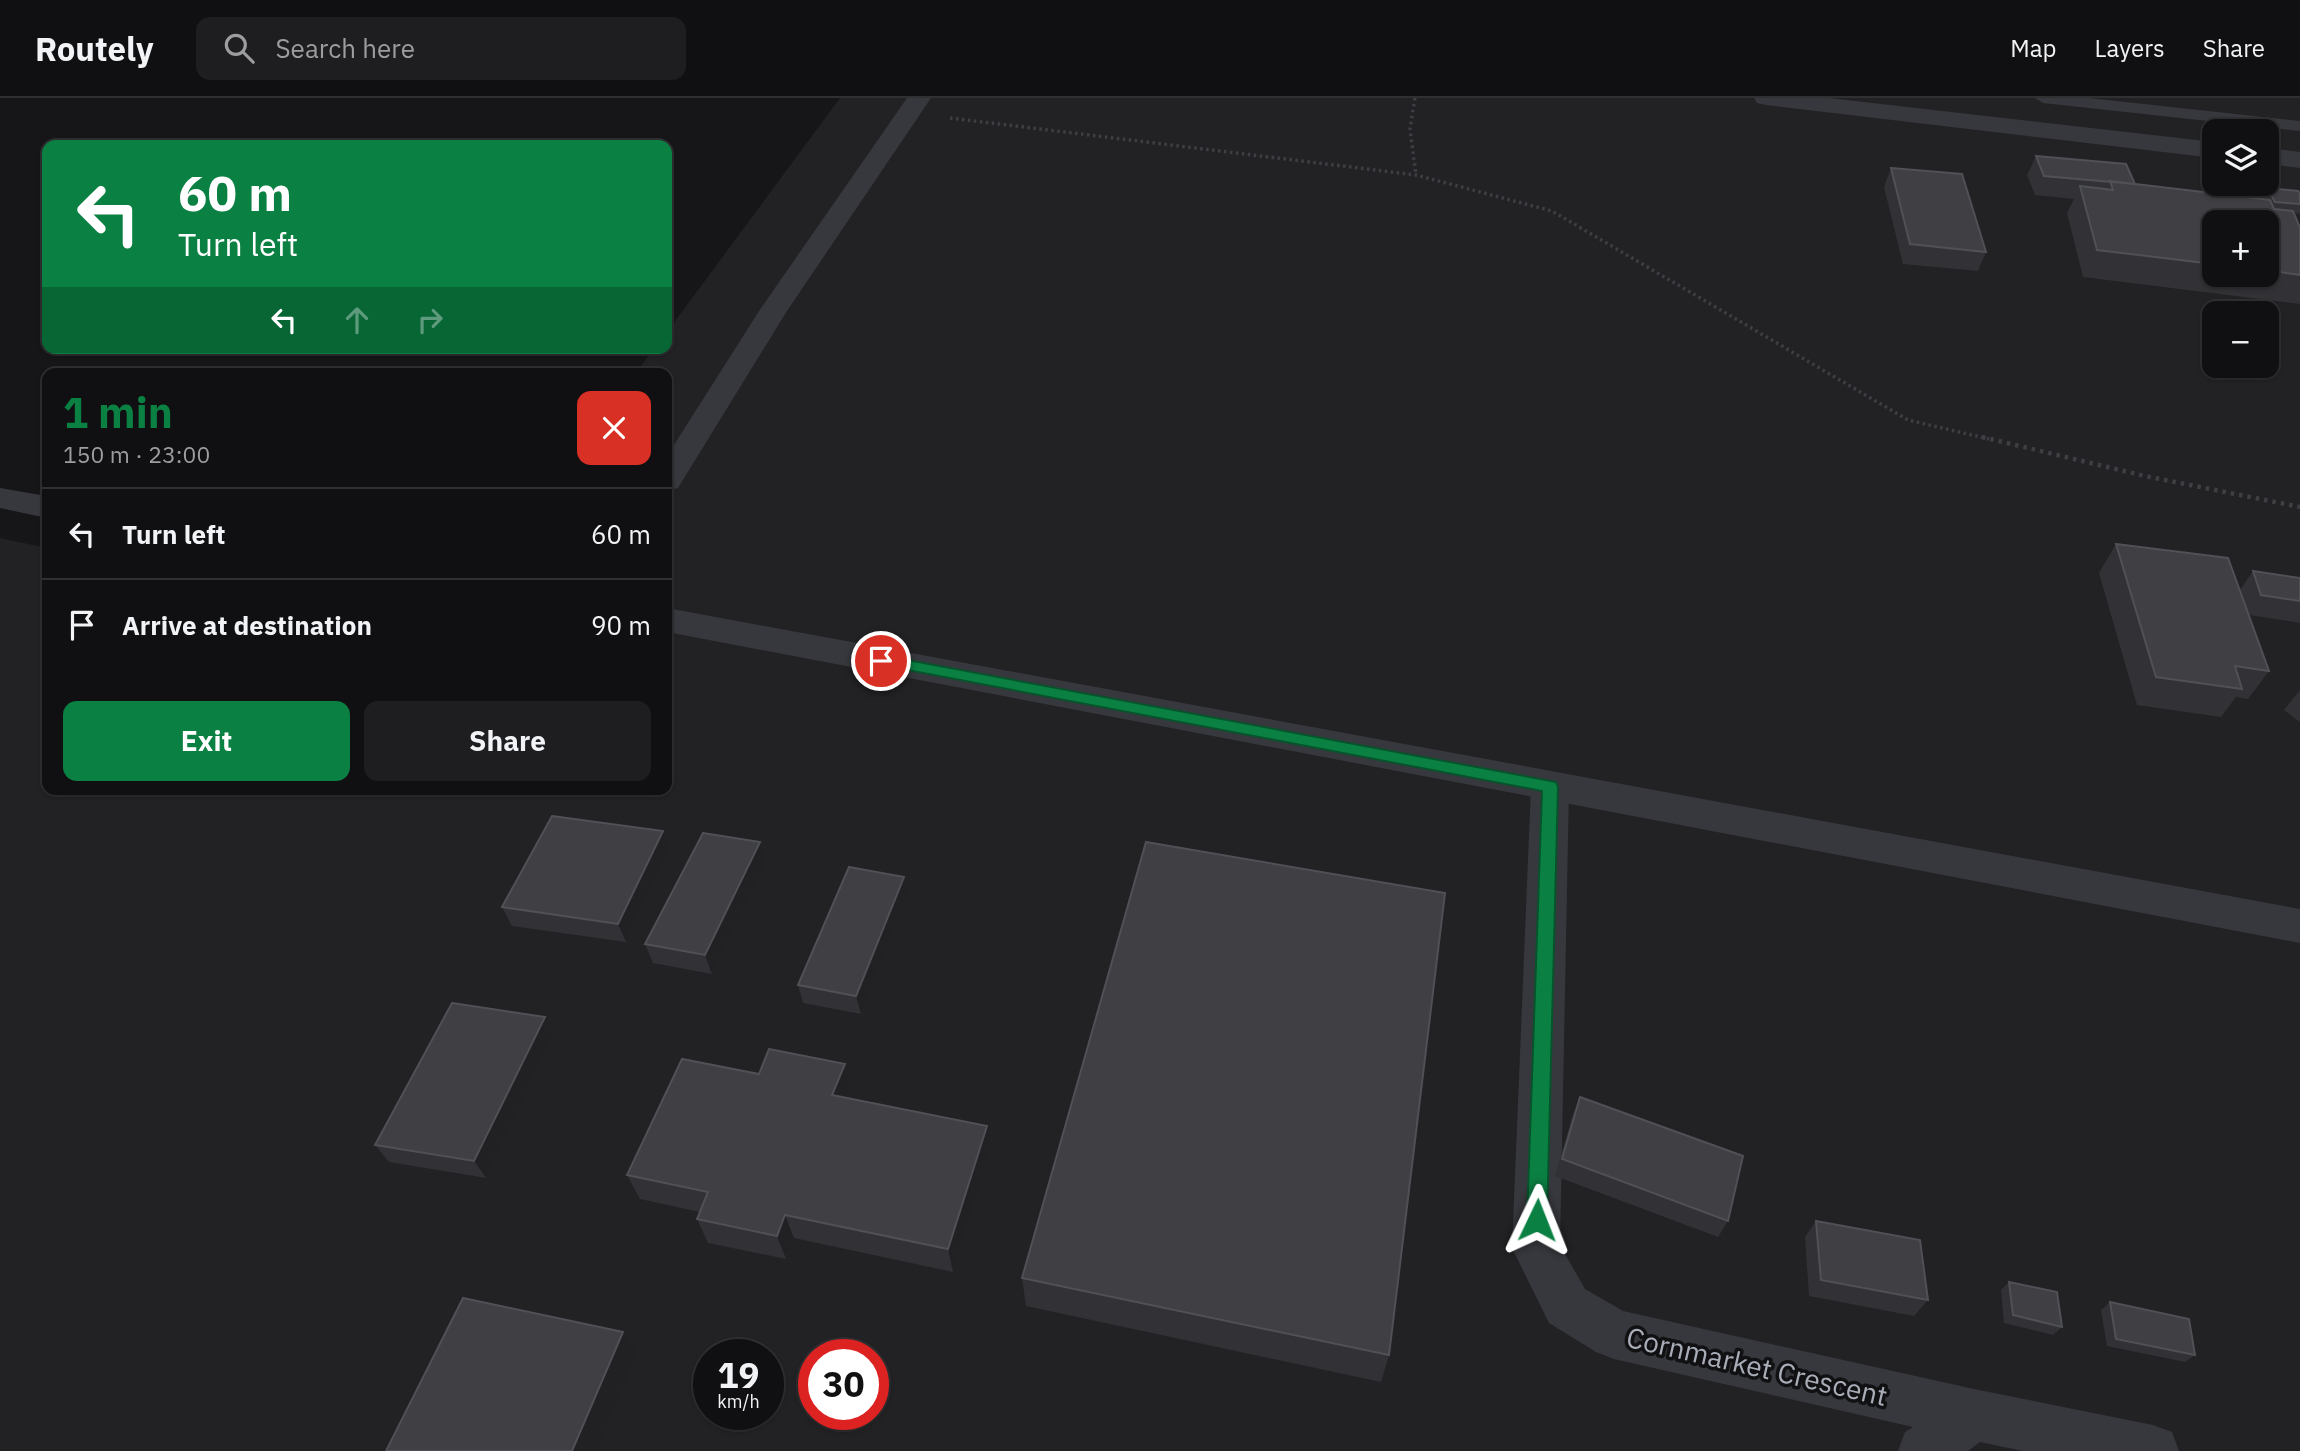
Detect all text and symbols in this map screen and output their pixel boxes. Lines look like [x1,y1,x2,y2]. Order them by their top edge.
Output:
search box [196,17,686,80]
text: Routely [35,27,154,70]
icon: search [220,29,258,67]
text: Search here [276,31,415,65]
text: Map [2010,32,2057,64]
text: Layers [2095,32,2165,64]
text: Share [2203,32,2265,64]
map controls [2202,119,2279,378]
button: layers [2202,119,2279,196]
text: 60 m [178,161,292,224]
icon: left [63,168,154,259]
button: + [2202,210,2279,287]
text: Turn left [178,223,298,265]
icon: left [265,301,303,339]
icon: ahead [338,301,376,339]
icon: right [411,301,449,339]
button: − [2202,301,2279,378]
text: 1 min [63,385,173,440]
button: close [577,391,651,465]
text: 150 m · 23:00 [63,439,210,469]
icon: left [63,515,101,553]
text: Turn left [122,517,225,551]
text: 60 m [591,517,651,551]
icon: arrive [63,606,101,644]
text: Arrive at destination [122,608,372,642]
text: 90 m [591,608,651,642]
pin [851,631,911,691]
icon: arrive [862,642,900,680]
button: Exit [63,701,350,781]
button: Share [364,701,651,781]
position arrow [1500,1183,1574,1257]
street label: Cornmarket Crescent [1623,1318,1891,1414]
speed limit sign: 30 [798,1339,889,1430]
text: 19 [717,1352,760,1398]
text: km/h [717,1390,760,1413]

